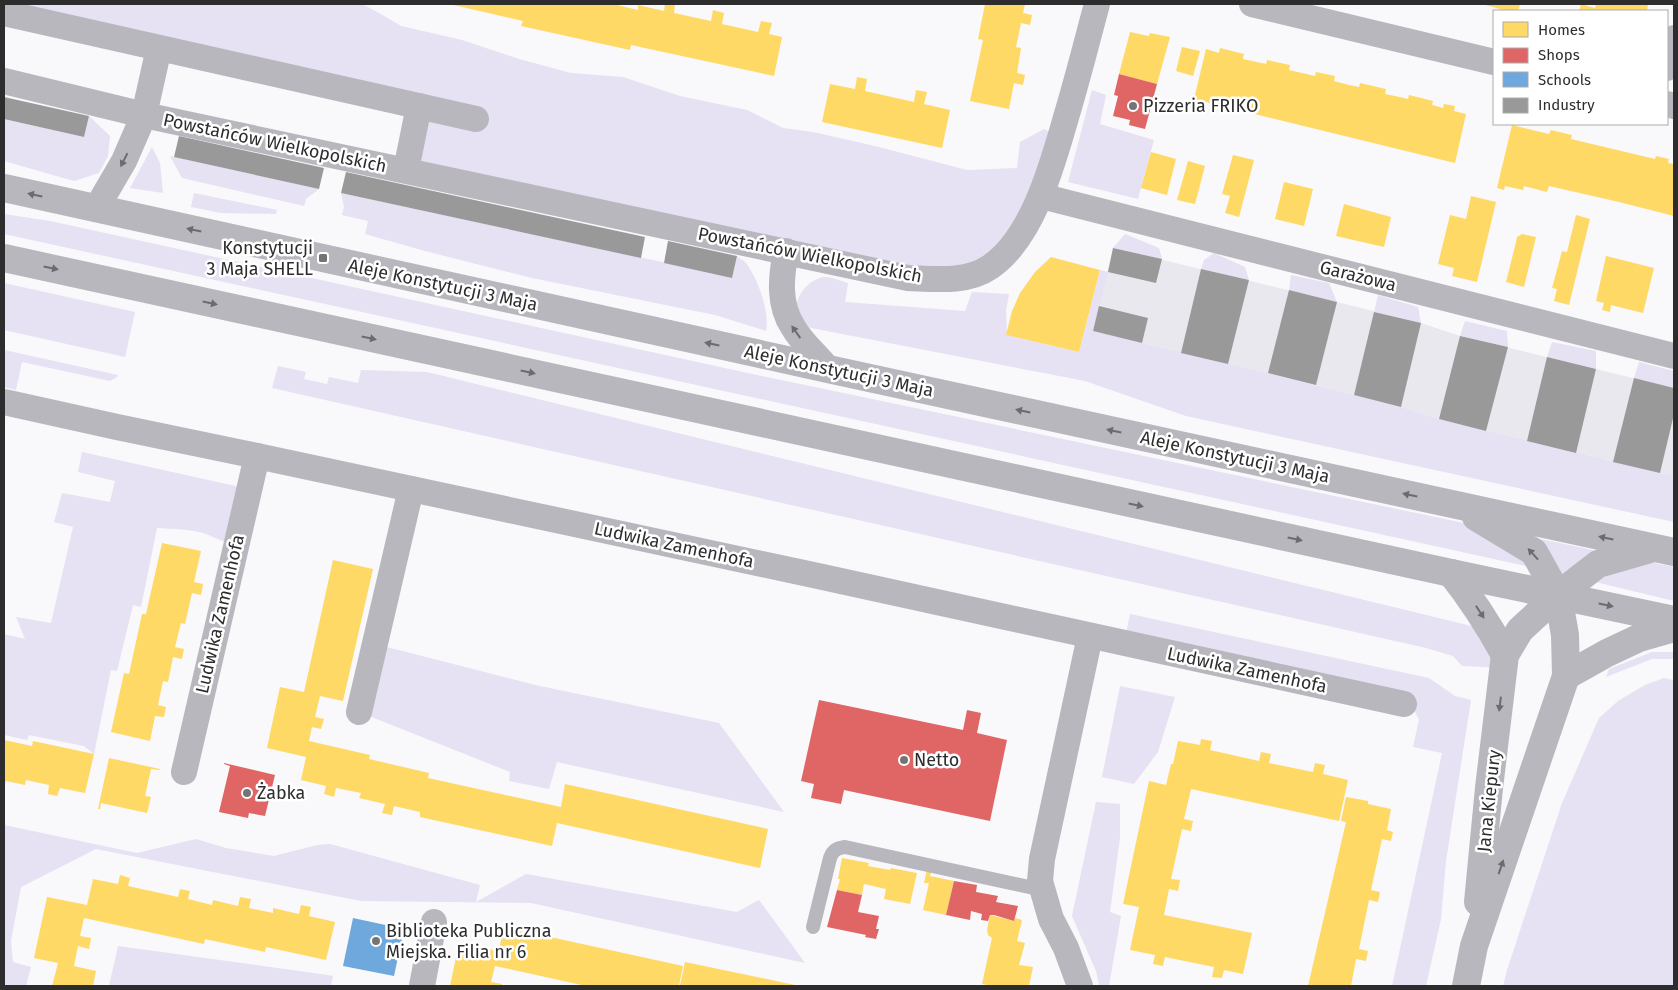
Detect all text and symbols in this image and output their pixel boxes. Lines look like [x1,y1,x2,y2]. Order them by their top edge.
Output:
legend [1493,10,1668,125]
text: Homes [1538,21,1585,39]
text: Shops [1538,46,1580,64]
text: Schools [1538,71,1591,89]
place label: Pizzeria FRIKO [1143,95,1258,117]
text: Industry [1538,96,1595,114]
marker: Pizzeria FRIKO [1127,100,1139,112]
street label: Powstańców Wielkopolskich [161,109,389,177]
one-way arrow [120,152,128,167]
one-way arrow [28,191,43,199]
street label: Powstańców Wielkopolskich [696,222,924,288]
one-way arrow [186,226,201,234]
place label: Konstytucji 3 Maja SHELL [206,237,313,280]
marker: Konstytucji 3 Maja SHELL [317,252,329,264]
street label: Aleje Konstytucji 3 Maja [346,254,540,316]
street label: Garażowa [1317,256,1399,296]
one-way arrow [44,264,59,272]
one-way arrow [203,299,218,307]
one-way arrow [791,325,801,339]
one-way arrow [361,334,377,342]
one-way arrow [704,340,719,348]
street label: Aleje Konstytucji 3 Maja [742,340,936,402]
one-way arrow [520,368,535,376]
one-way arrow [1015,407,1030,415]
street label: Aleje Konstytucji 3 Maja [1138,426,1332,488]
one-way arrow [1107,427,1122,435]
one-way arrow [1402,491,1417,499]
one-way arrow [1128,501,1144,509]
street label: Ludwika Zamenhofa [592,517,756,573]
street label: Ludwika Zamenhofa [191,532,249,696]
one-way arrow [1599,534,1614,542]
one-way arrow [1287,535,1302,543]
one-way arrow [1528,548,1539,560]
one-way arrow [1598,602,1614,610]
one-way arrow [1475,606,1484,619]
street label: Ludwika Zamenhofa [1165,642,1329,698]
one-way arrow [1495,696,1503,712]
place label: Netto [914,749,959,771]
street label: Jana Kiepury [1473,749,1505,853]
marker: Netto [898,754,910,766]
place label: Żabka [257,782,305,804]
marker: Żabka [241,787,253,799]
one-way arrow [1498,859,1506,874]
place label: Biblioteka Publiczna Miejska. Filia nr 6 [386,920,551,963]
marker: Biblioteka Publiczna Miejska. Filia nr 6 [370,935,382,947]

